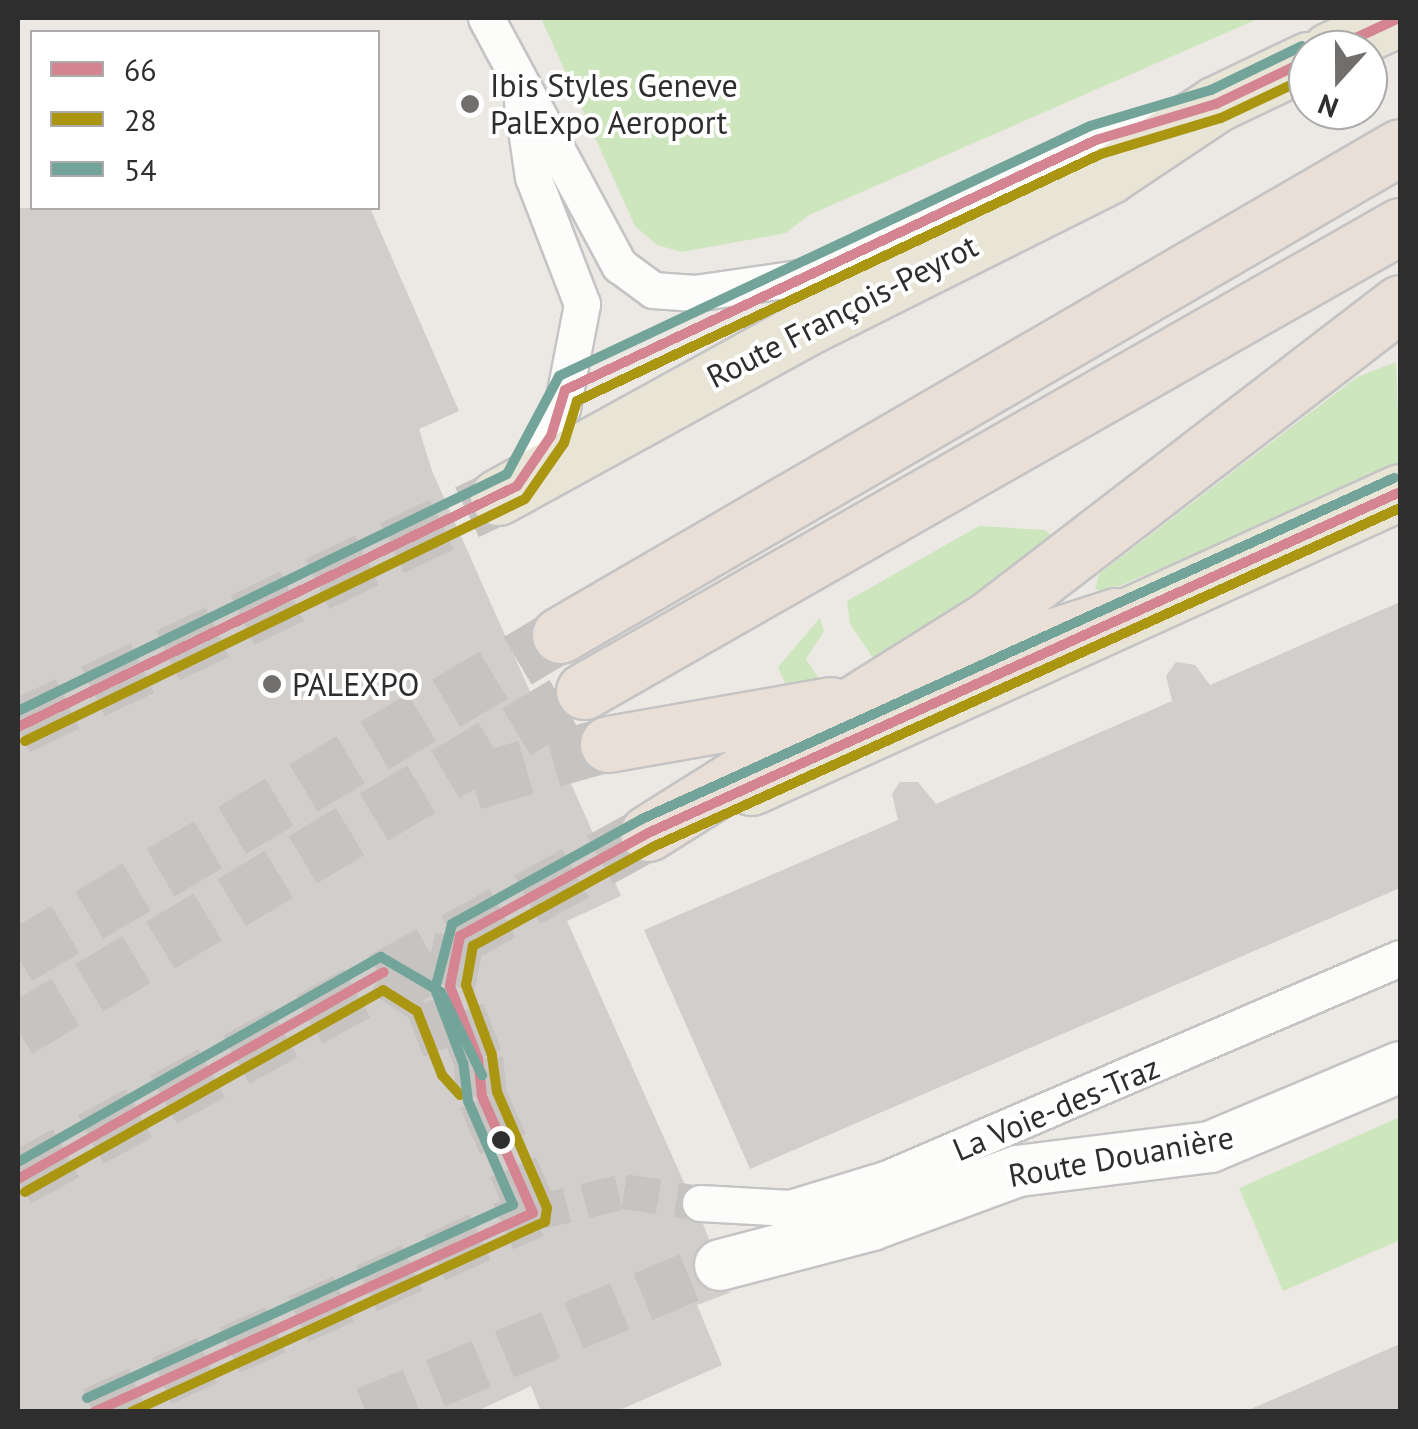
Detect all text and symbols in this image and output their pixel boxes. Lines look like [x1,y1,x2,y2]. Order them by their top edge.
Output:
legend [30,30,380,210]
north arrow [1288,30,1388,130]
text: 66 [124,50,157,89]
place label: Ibis Styles Geneve PalExpo Aeroport [490,67,738,142]
text: N [1313,86,1343,127]
marker: Ibis Styles Geneve PalExpo Aeroport [459,93,481,115]
text: 28 [124,100,157,139]
text: 54 [124,150,157,189]
street label: Route François-Peyrot [700,226,984,396]
place label: PALEXPO [292,665,419,703]
marker: PALEXPO [261,673,283,695]
street label: La Voie-des-Traz [947,1047,1165,1169]
street label: Route Douanière [1005,1117,1237,1195]
unlabelled marker [491,1130,511,1150]

